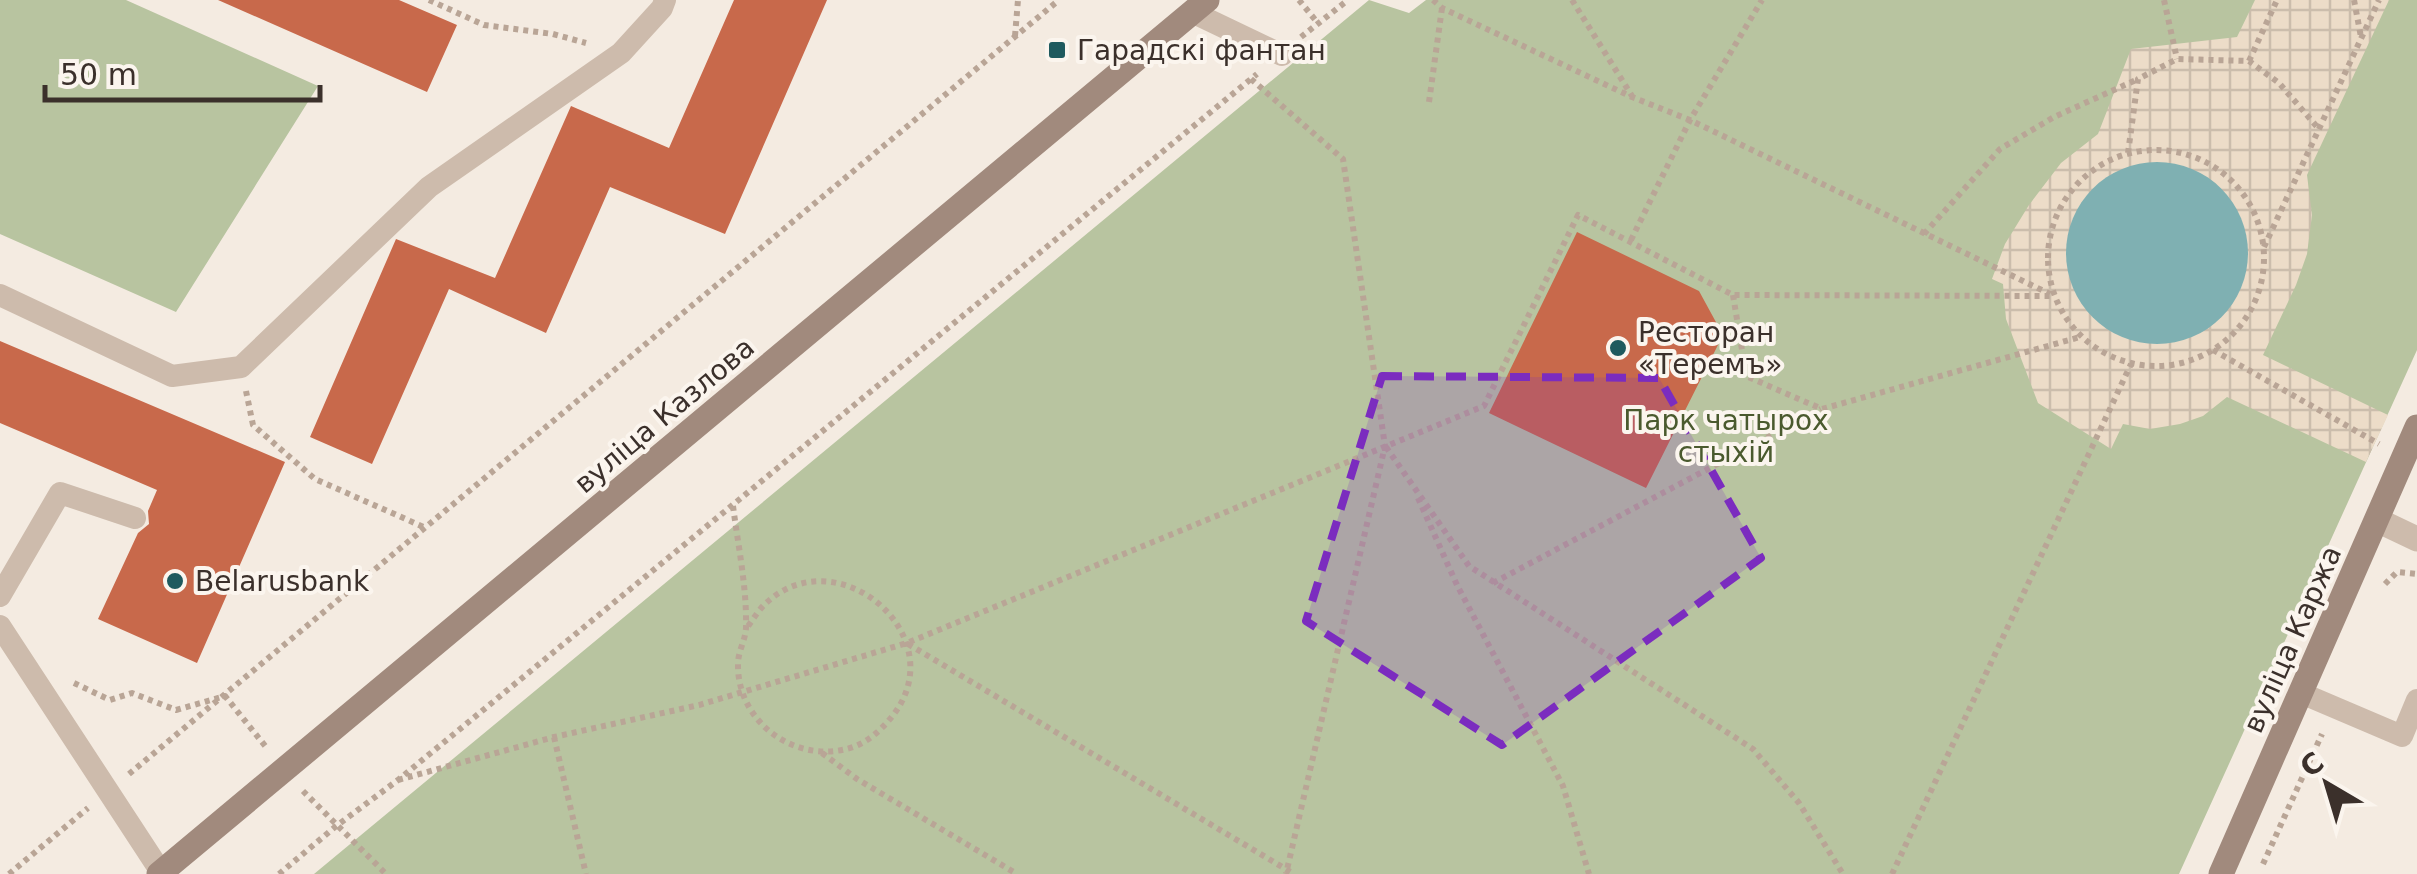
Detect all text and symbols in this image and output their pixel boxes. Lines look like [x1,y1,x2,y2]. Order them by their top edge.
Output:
place label: Гарадскі фантан [1077,34,1326,67]
marker: Гарадскі фантан [1046,39,1068,61]
scale bar [45,40,320,102]
text: 50 m [60,57,137,92]
place label: Ресторан «Теремъ» [1638,316,1783,381]
street label: вуліца Казлова [568,331,761,500]
marker: Ресторан «Теремъ» [1607,337,1629,359]
park label: Парк чатырох стыхій [1623,404,1829,469]
street label: вуліца Каржа [2236,541,2348,738]
place label: Belarusbank [195,565,370,598]
marker: Belarusbank [164,570,186,592]
north arrow [2277,734,2377,834]
text: С [2294,745,2330,784]

